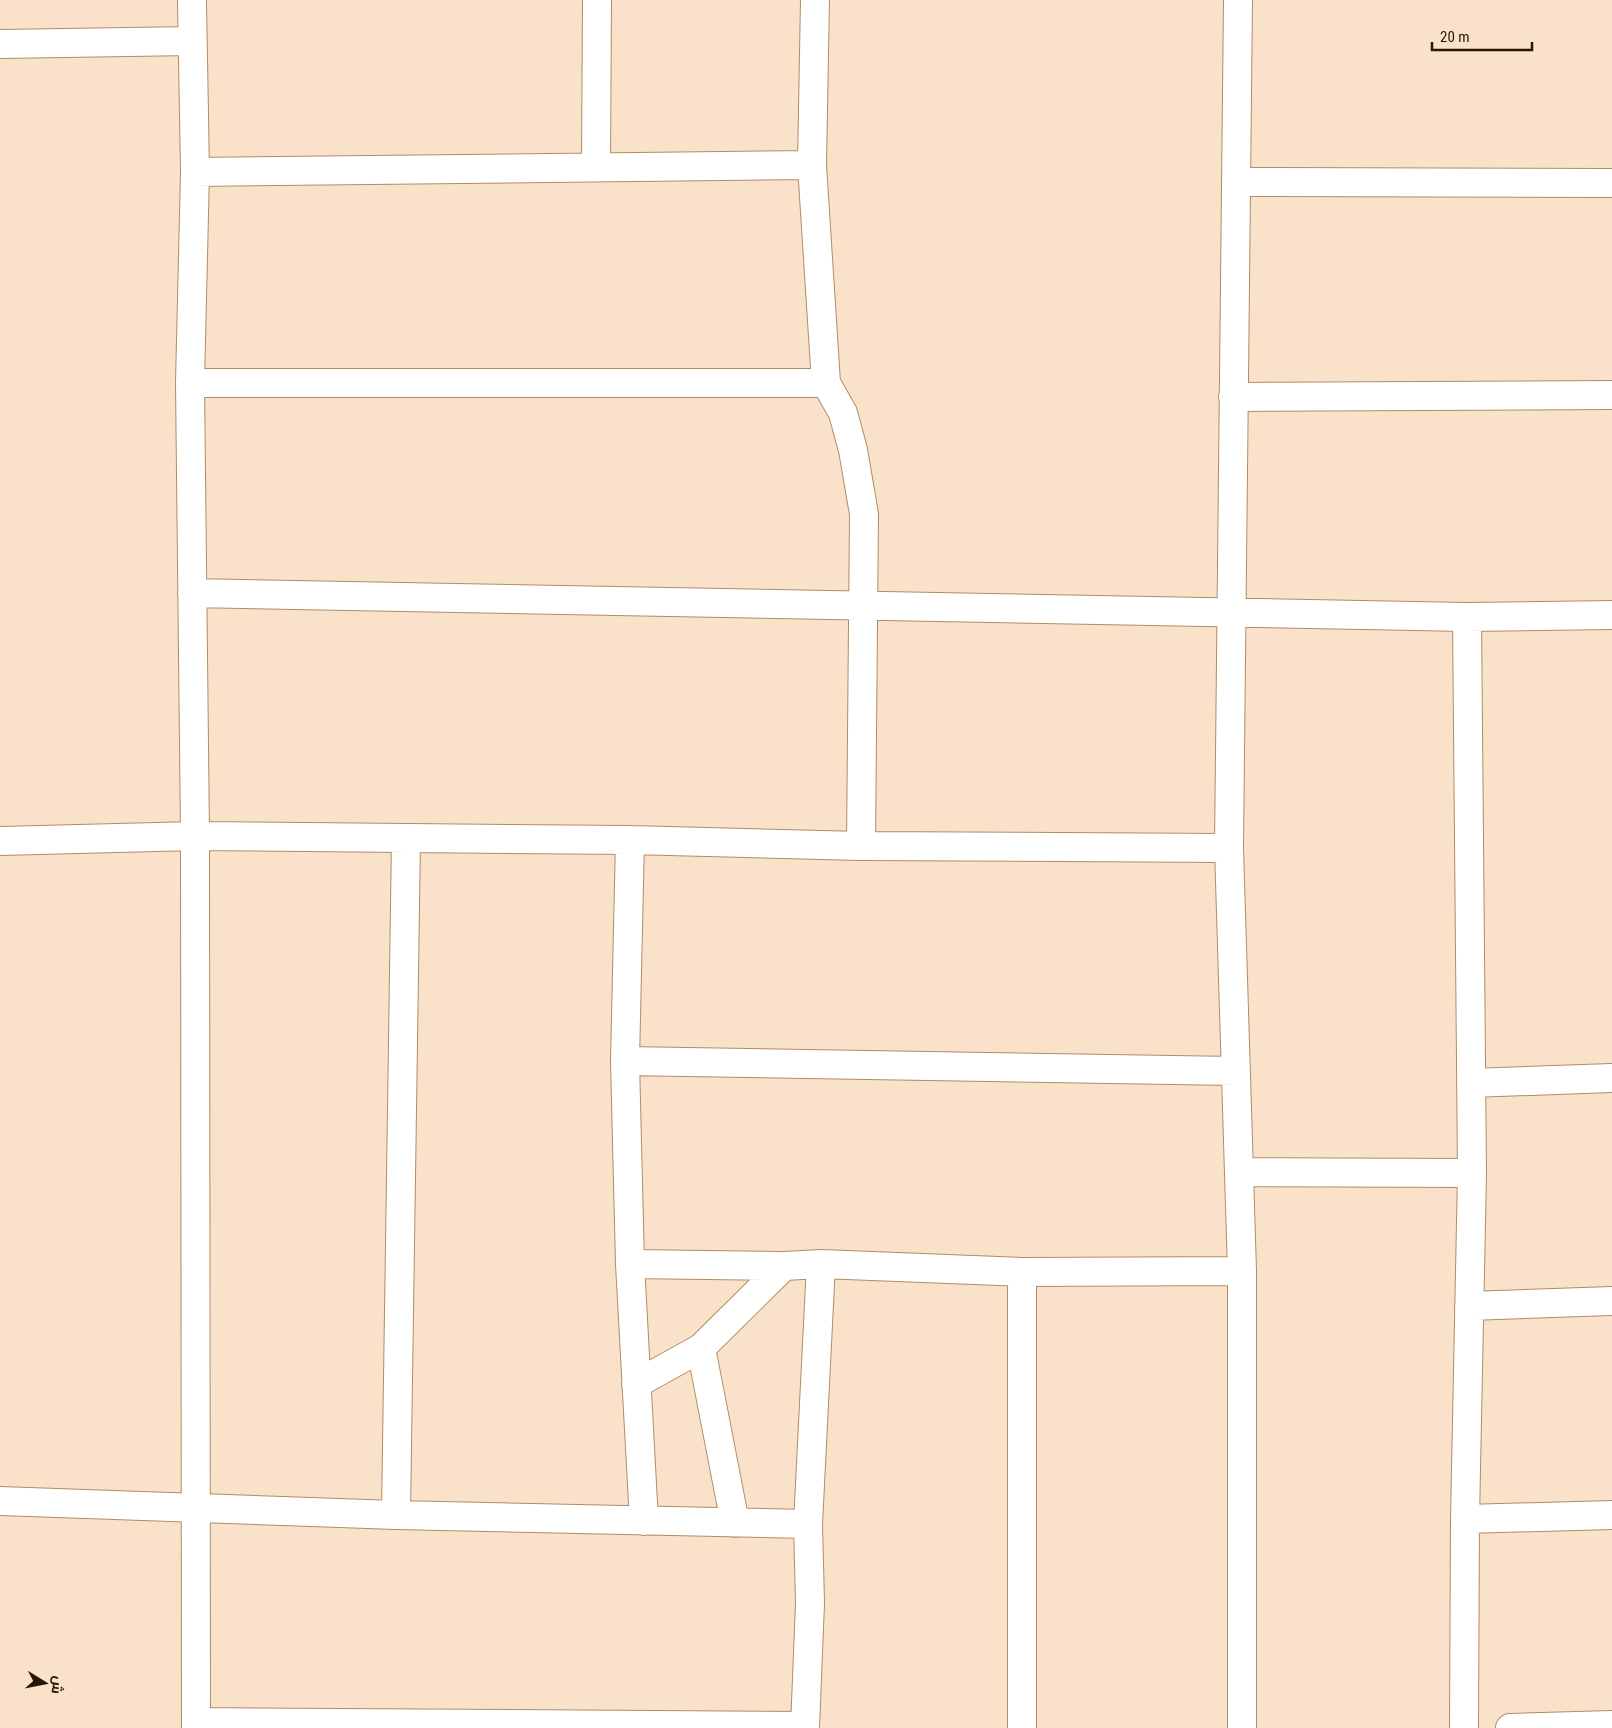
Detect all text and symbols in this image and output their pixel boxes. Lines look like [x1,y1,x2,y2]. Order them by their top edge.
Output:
scale bar [1432,20,1532,52]
text: 20 m [1440,28,1470,46]
north arrow [20,1658,70,1708]
text: ش [47,1675,67,1696]

